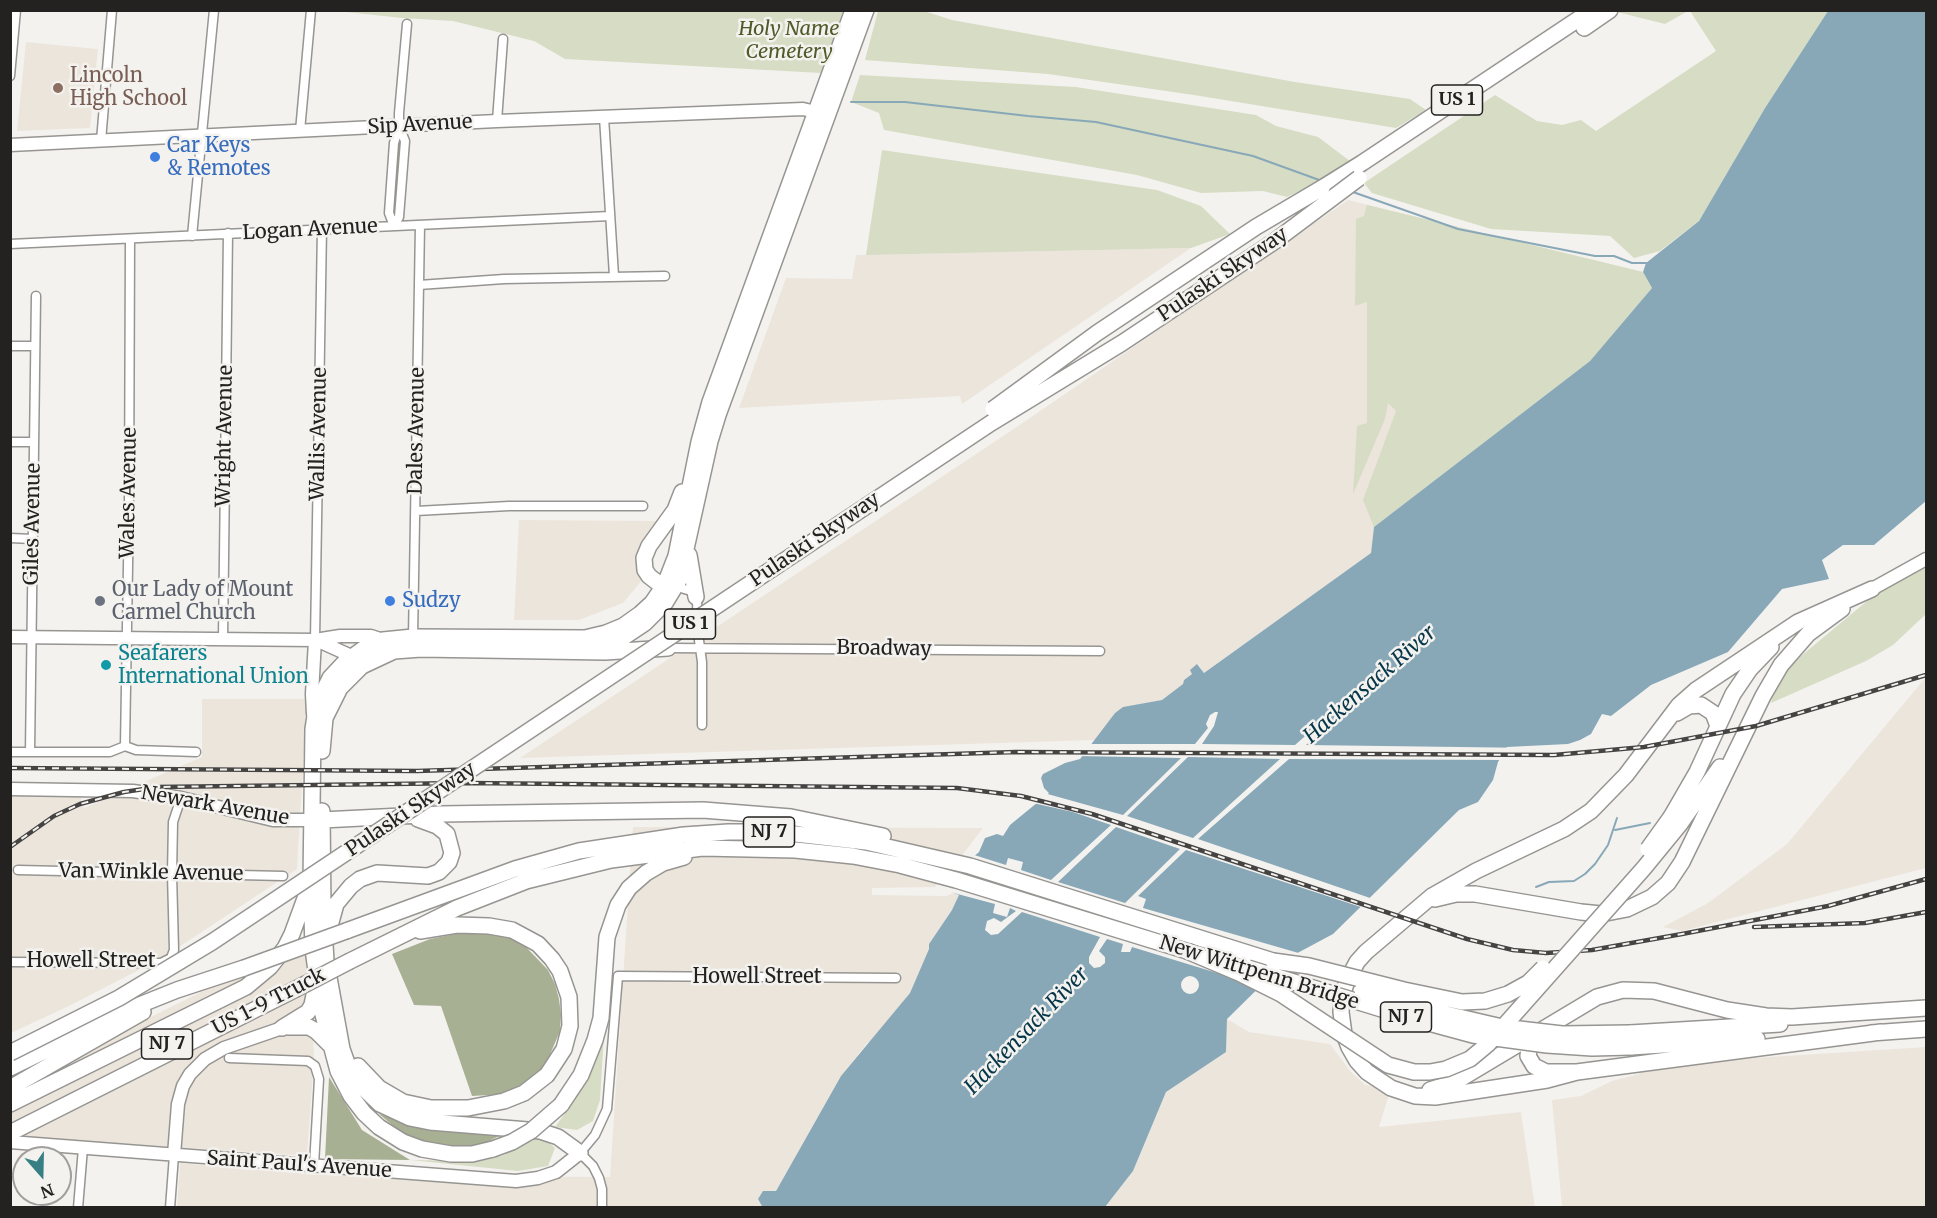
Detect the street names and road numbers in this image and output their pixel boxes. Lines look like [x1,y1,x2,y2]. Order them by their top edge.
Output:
road number: US 1 [1432,85,1482,115]
street label: Sip Avenue [367,110,473,140]
street label: Logan Avenue [242,214,378,246]
street label: Pulaski Skyway [1153,223,1293,327]
street label: Wright Avenue [212,365,238,507]
street label: Wallis Avenue [306,367,332,501]
street label: Dales Avenue [404,367,430,495]
street label: Wales Avenue [116,427,142,559]
street label: Giles Avenue [20,463,46,585]
street label: Pulaski Skyway [745,488,885,592]
road number: US 1 [664,609,716,639]
street label: Broadway [836,636,932,662]
street label: Pulaski Skyway [341,758,481,862]
street label: Newark Avenue [139,781,291,831]
road number: NJ 7 [744,817,794,847]
street label: Van Winkle Avenue [58,859,244,887]
street label: New Wittpenn Bridge [1156,931,1362,1015]
street label: Howell Street [27,949,155,973]
street label: US 1-9 Truck [209,963,329,1041]
street label: Howell Street [693,965,821,989]
road number: NJ 7 [1380,1002,1432,1032]
road number: NJ 7 [142,1029,192,1059]
street label: Saint Paul's Avenue [206,1147,392,1183]

